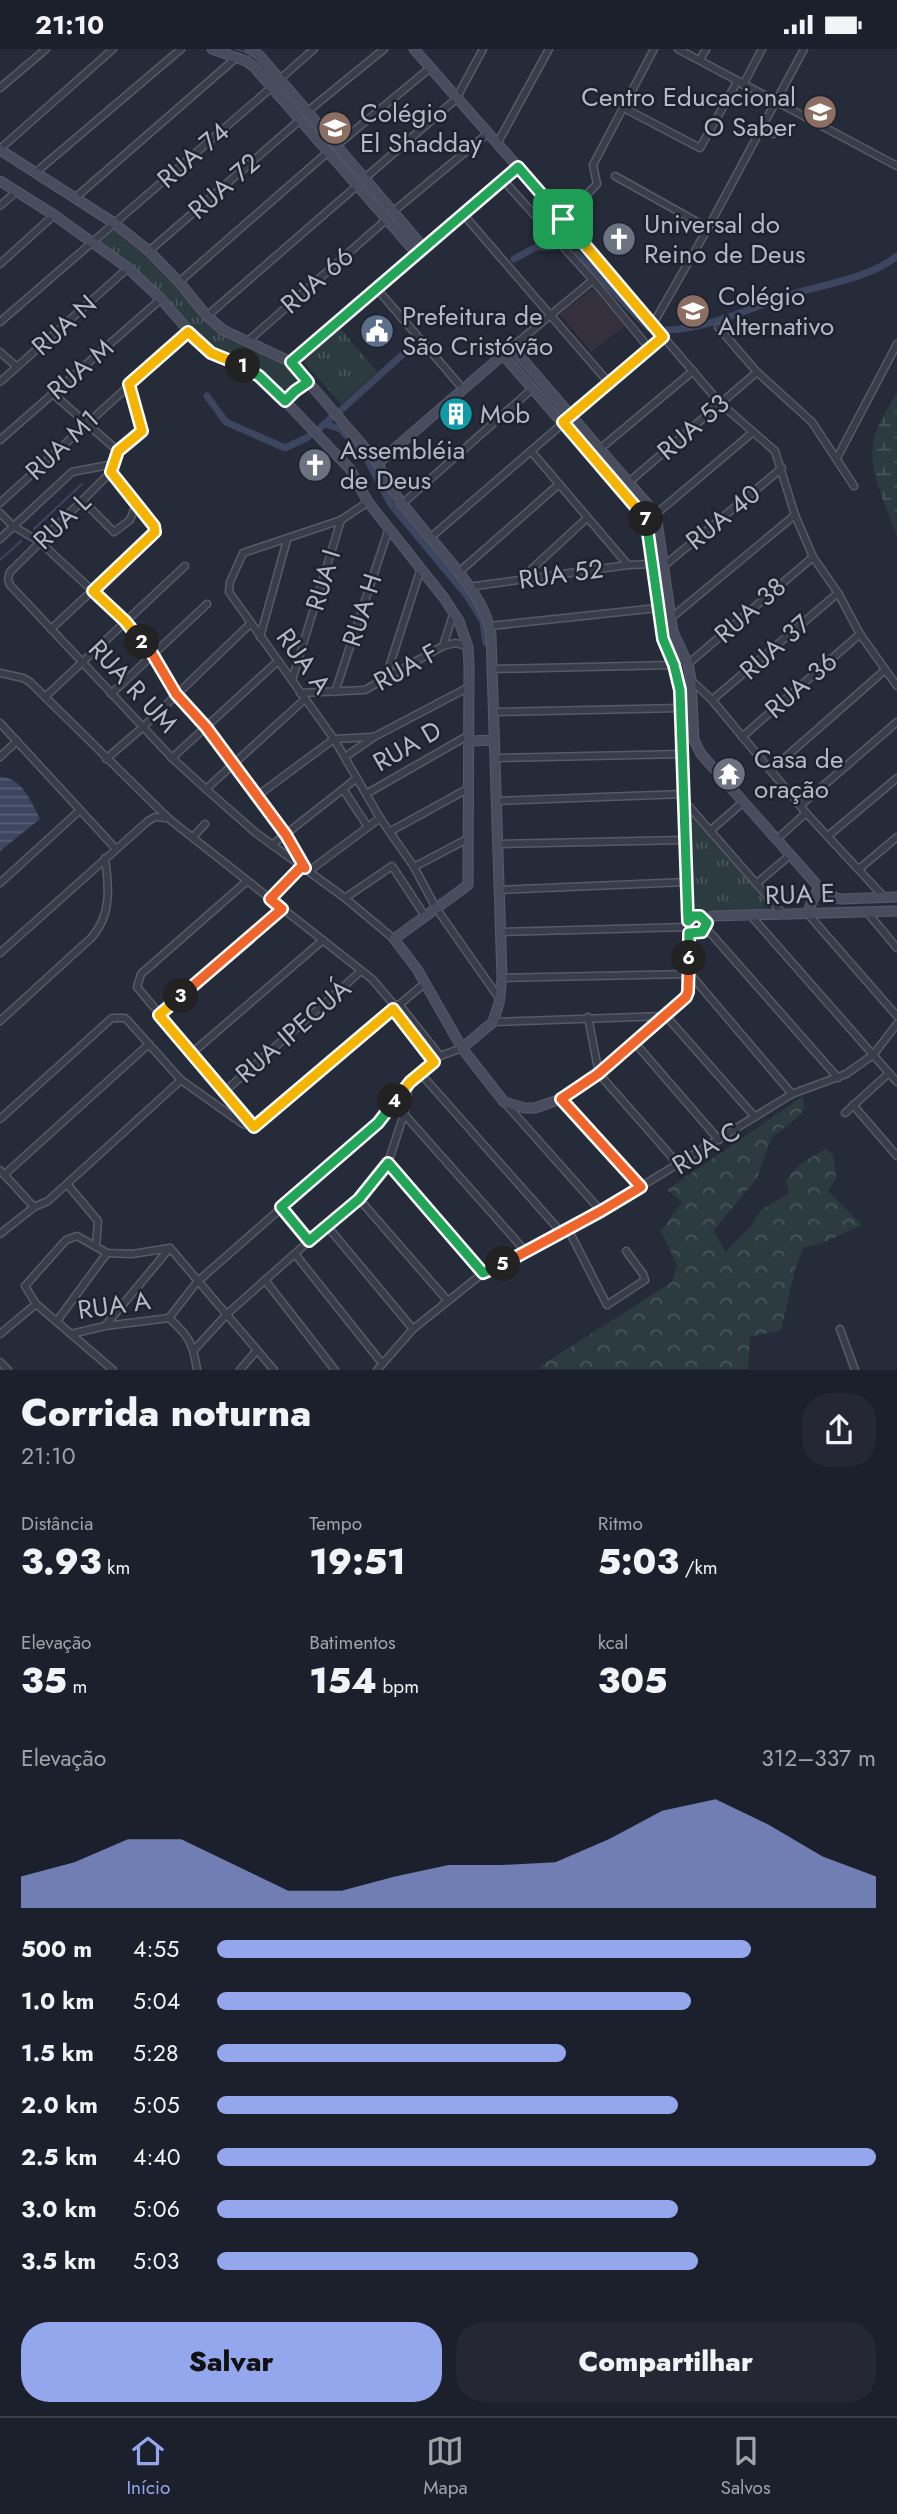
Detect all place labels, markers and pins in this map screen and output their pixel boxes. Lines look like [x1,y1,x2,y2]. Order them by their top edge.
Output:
place label: Centro Educacional O Saber [581,78,796,146]
school or university icon: Centro Educacional O Saber [801,93,839,131]
place label: Colégio El Shadday [360,94,483,162]
school or university icon: Colégio El Shadday [316,109,354,147]
pin [533,189,593,249]
place label: Universal do Reino de Deus [644,205,806,273]
church icon: Universal do Reino de Deus [600,220,638,258]
place label: Colégio Alternativo [718,277,834,345]
school or university icon: Colégio Alternativo [674,292,712,330]
place label: Prefeitura de São Cristóvão [402,297,553,365]
public building icon: Prefeitura de São Cristóvão [358,312,396,350]
pin: 1 [226,349,260,383]
building icon: Mob [437,395,475,433]
place label: Mob [480,395,530,433]
place label: Assembléia de Deus [340,431,465,499]
church icon: Assembléia de Deus [296,446,334,484]
pin: 7 [628,501,664,537]
pin: 2 [124,625,160,659]
place label: Casa de oração [754,740,843,808]
temple icon: Casa de oração [710,755,748,793]
pin: 6 [672,941,706,975]
pin: 3 [164,979,198,1013]
pin: 4 [378,1083,412,1119]
pin: 5 [486,1247,520,1281]

